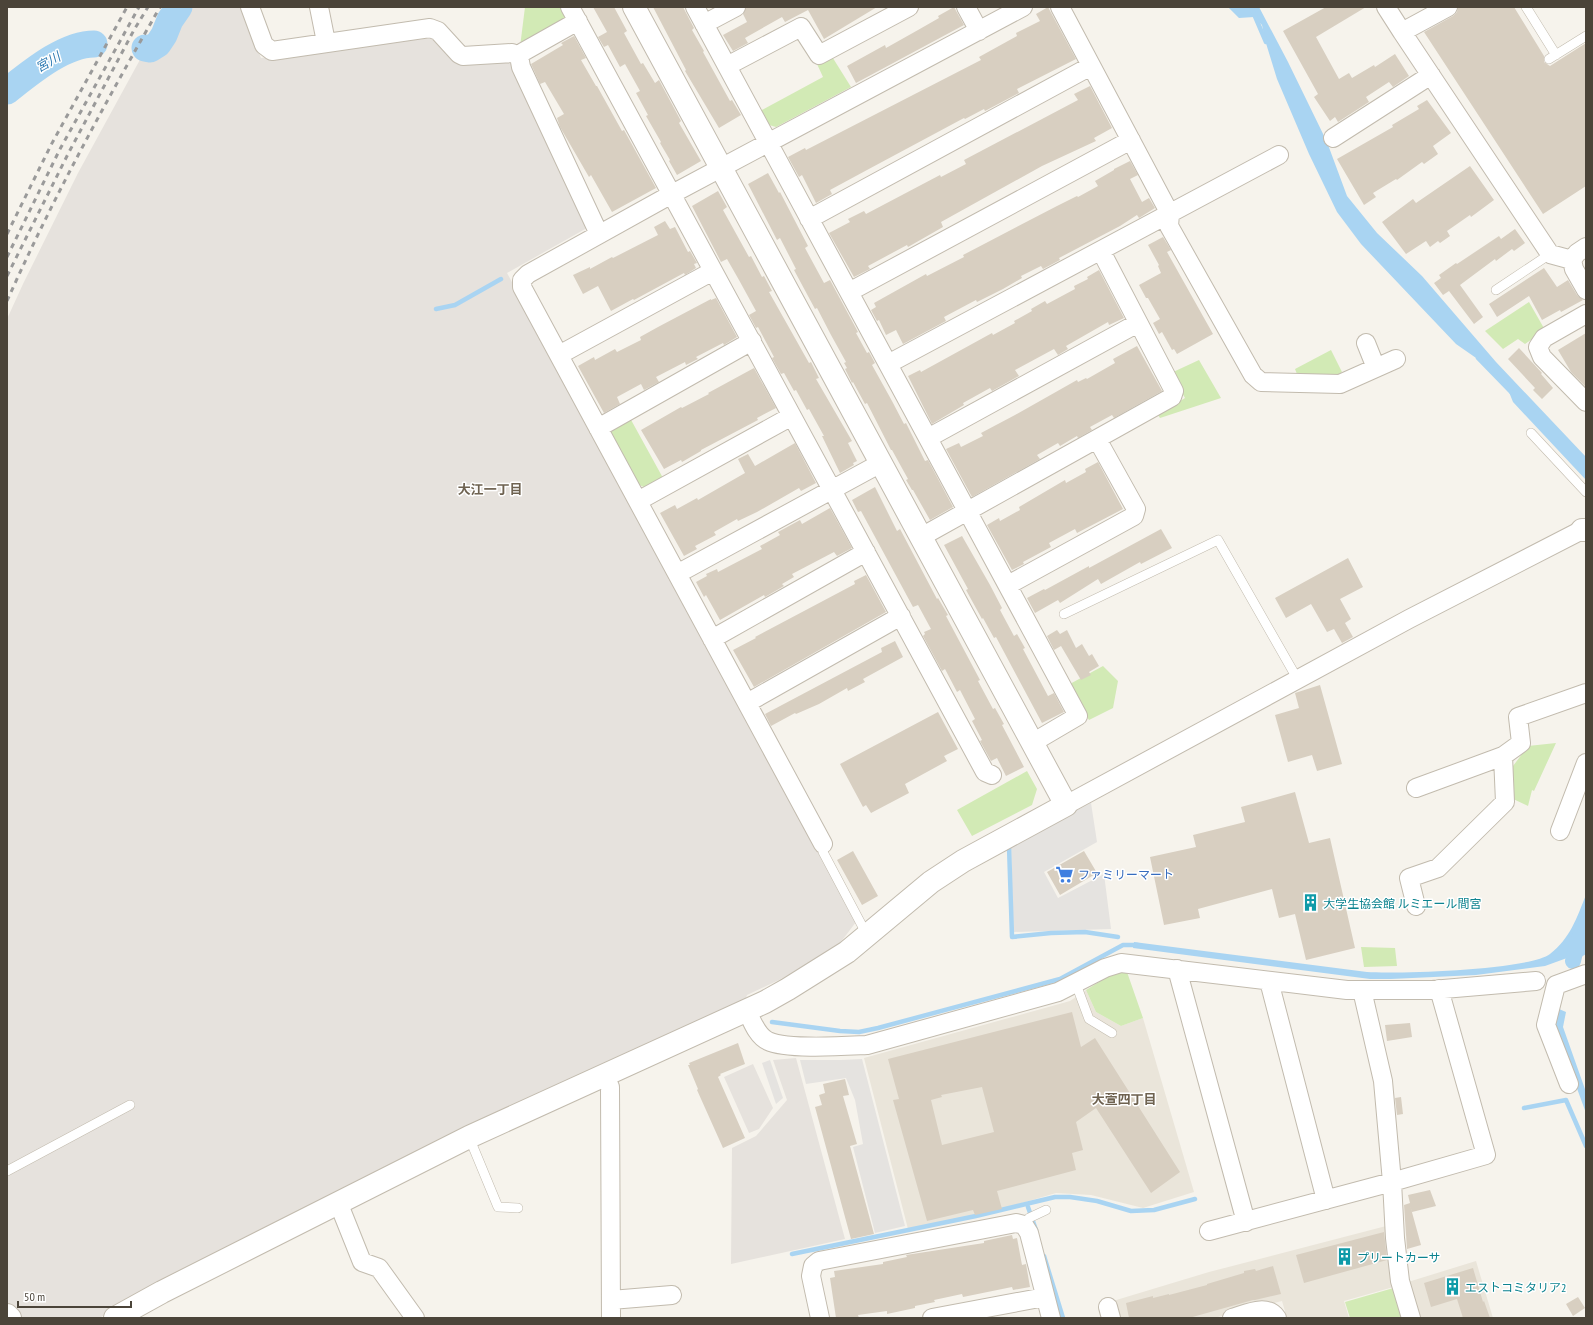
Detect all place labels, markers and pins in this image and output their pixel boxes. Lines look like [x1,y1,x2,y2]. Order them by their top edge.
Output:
supermarket icon: ファミリーマート [1055,864,1075,884]
place label: ファミリーマート [1078,867,1174,882]
building icon: 大学生協会館 ルミエール間宮 [1300,893,1320,913]
place label: 大学生協会館 ルミエール間宮 [1323,896,1482,911]
building icon: プリートカーサ [1334,1247,1354,1267]
place label: プリートカーサ [1357,1250,1441,1265]
building icon: エストコミタリア2 [1442,1277,1462,1297]
place label: エストコミタリア2 [1465,1280,1566,1295]

